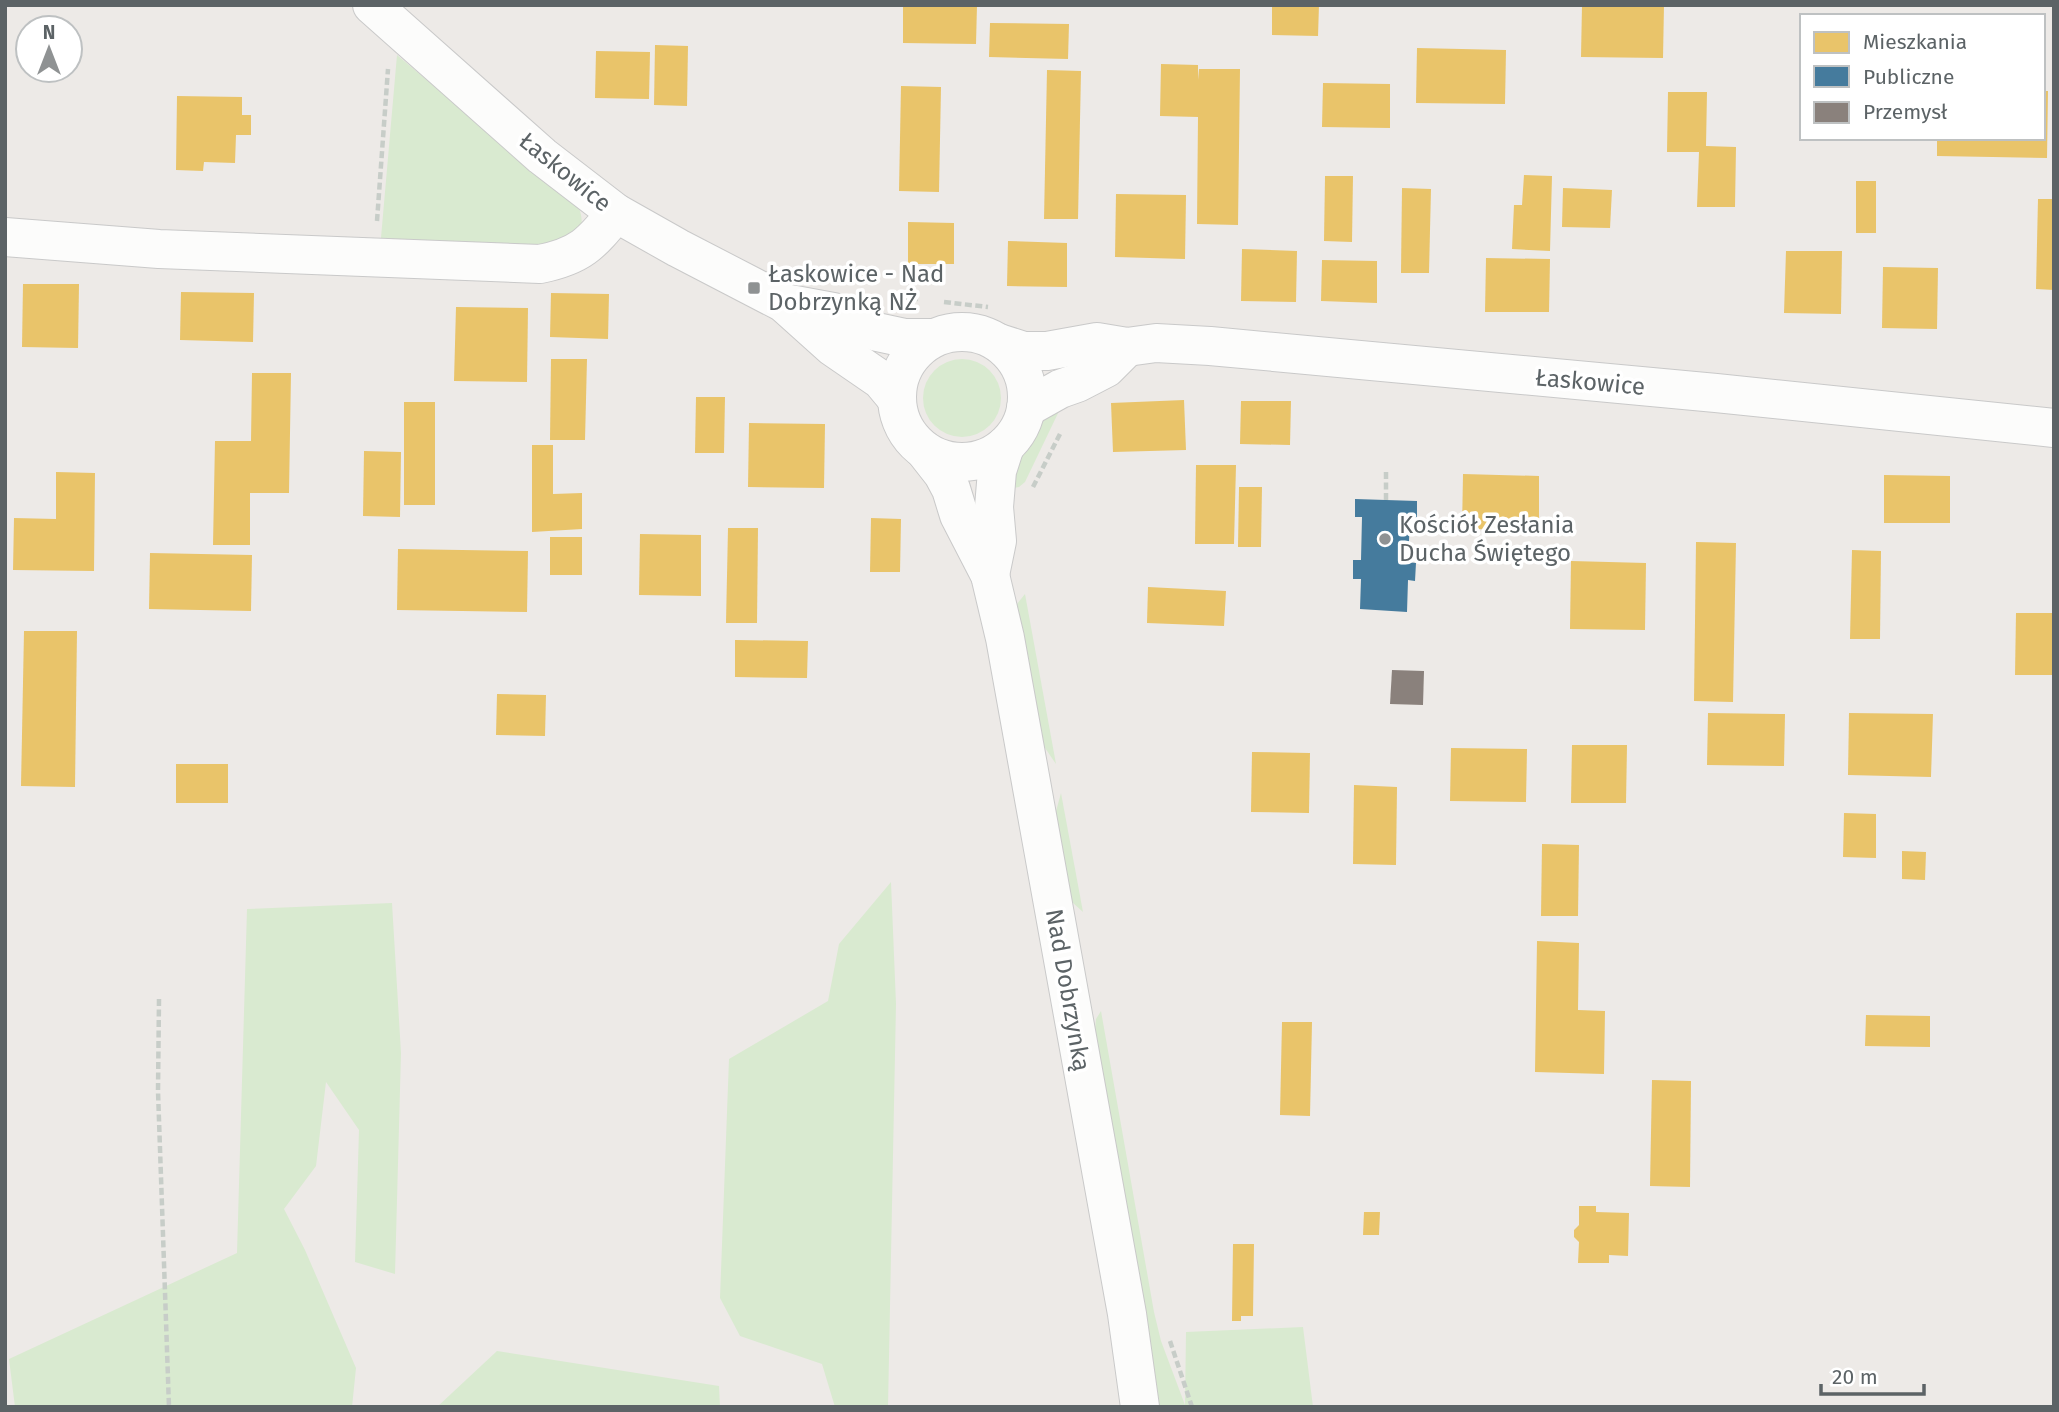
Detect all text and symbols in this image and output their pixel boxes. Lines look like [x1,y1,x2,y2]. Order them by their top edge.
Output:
north arrow [14,14,84,84]
legend [1800,14,2045,140]
text: N [43,21,55,44]
text: Mieszkania [1863,29,1967,55]
text: Publiczne [1863,64,1954,90]
text: Przemysł [1863,99,1948,125]
street label: Łaskowice [513,126,617,218]
place label: Łaskowice - Nad Dobrzynką NŻ [768,260,944,316]
marker: Łaskowice - Nad Dobrzynką NŻ [746,280,762,296]
street label: Łaskowice [1534,363,1646,401]
place label: Kościół Zesłania Ducha Świętego [1399,511,1574,567]
marker: Kościół Zesłania Ducha Świętego [1377,531,1393,547]
street label: Nad Dobrzynką [1040,907,1096,1073]
scale bar [1821,1352,1924,1396]
text: 20 m [1832,1364,1878,1390]

